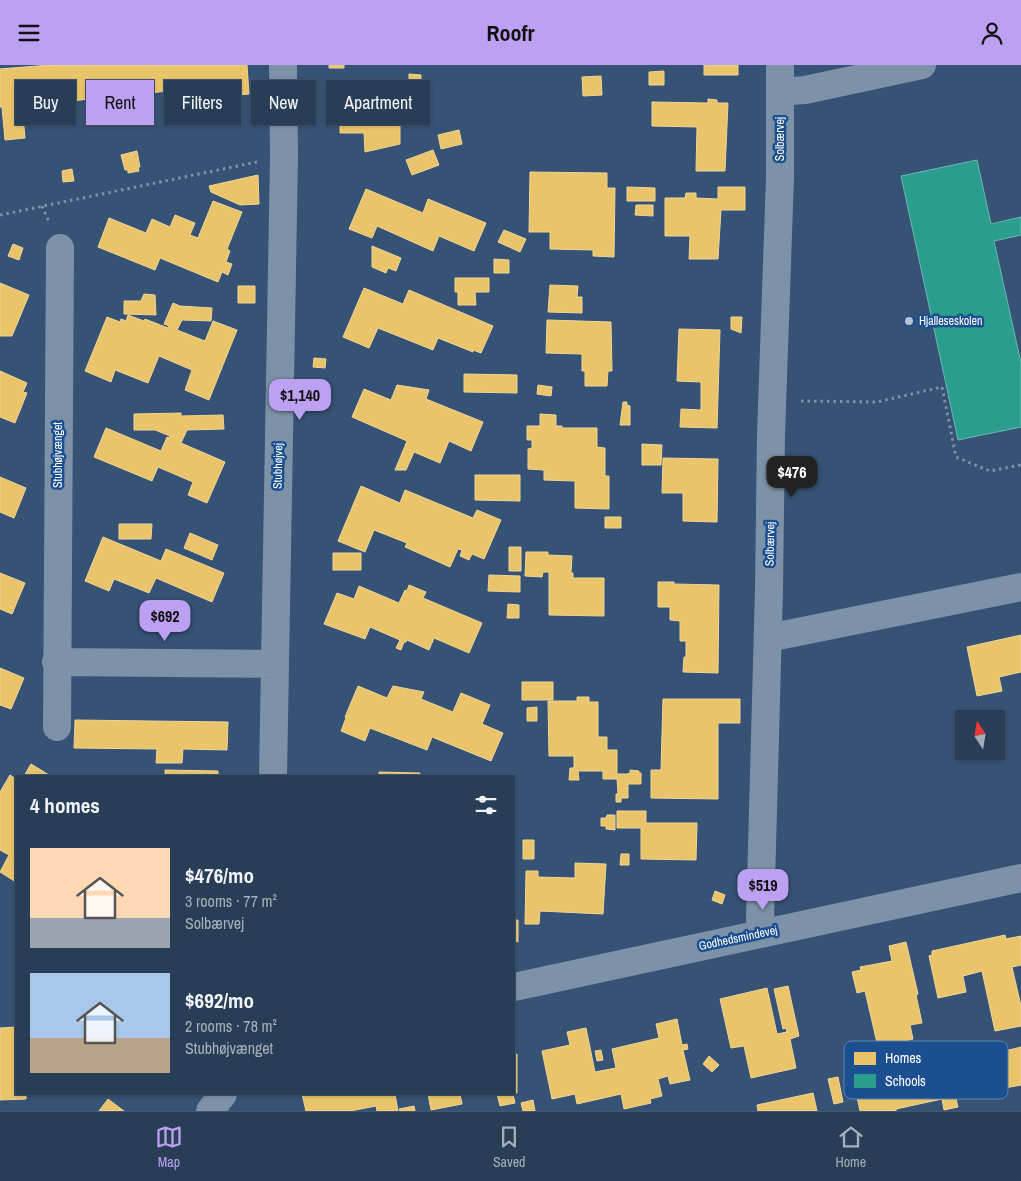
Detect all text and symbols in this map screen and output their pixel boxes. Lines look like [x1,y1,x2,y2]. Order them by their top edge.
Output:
text: Roofr [486,18,535,48]
icon: menu [15,19,43,47]
icon: person [978,19,1006,47]
chip: Buy [15,80,76,125]
chip: Rent [86,80,154,125]
chip: Filters [164,80,241,125]
chip: New [251,80,316,125]
chip: Apartment [326,80,430,125]
street label: Solbærvej [772,117,788,161]
place label: Hjalleseskolen [919,313,982,329]
marker: Hjalleseskolen [903,315,915,327]
pin: $1,140 [259,379,341,421]
text: $1,140 [280,384,320,406]
street label: Stubhøjvænget [50,422,66,488]
street label: Stubhøjvej [270,443,286,489]
pin: $476 [762,455,822,498]
text: $476 [777,461,807,483]
street label: Solbærvej [762,522,778,566]
pin: $692 [135,599,195,642]
text: $692 [150,605,180,627]
north arrow [955,710,1005,760]
map controls [955,710,1005,760]
text: 4 homes [30,791,100,820]
icon: filters [472,791,500,819]
text: $476/mo [185,861,254,890]
icon: home [70,868,130,928]
pin: $519 [733,869,793,911]
text: $519 [748,874,778,896]
text: 3 rooms · 77 m² [185,890,277,912]
text: Solbærvej [185,912,244,934]
street label: Godhedsmindevej [697,922,779,954]
text: $692/mo [185,986,254,1015]
icon: home [70,993,130,1053]
text: 2 rooms · 78 m² [185,1015,277,1037]
text: Stubhøjvænget [185,1037,273,1059]
legend [844,1041,1008,1099]
text: Homes [885,1049,922,1067]
text: Schools [885,1072,926,1090]
tab: Map [155,1123,183,1171]
tab: Saved [493,1123,525,1171]
tab: Home [835,1123,866,1171]

